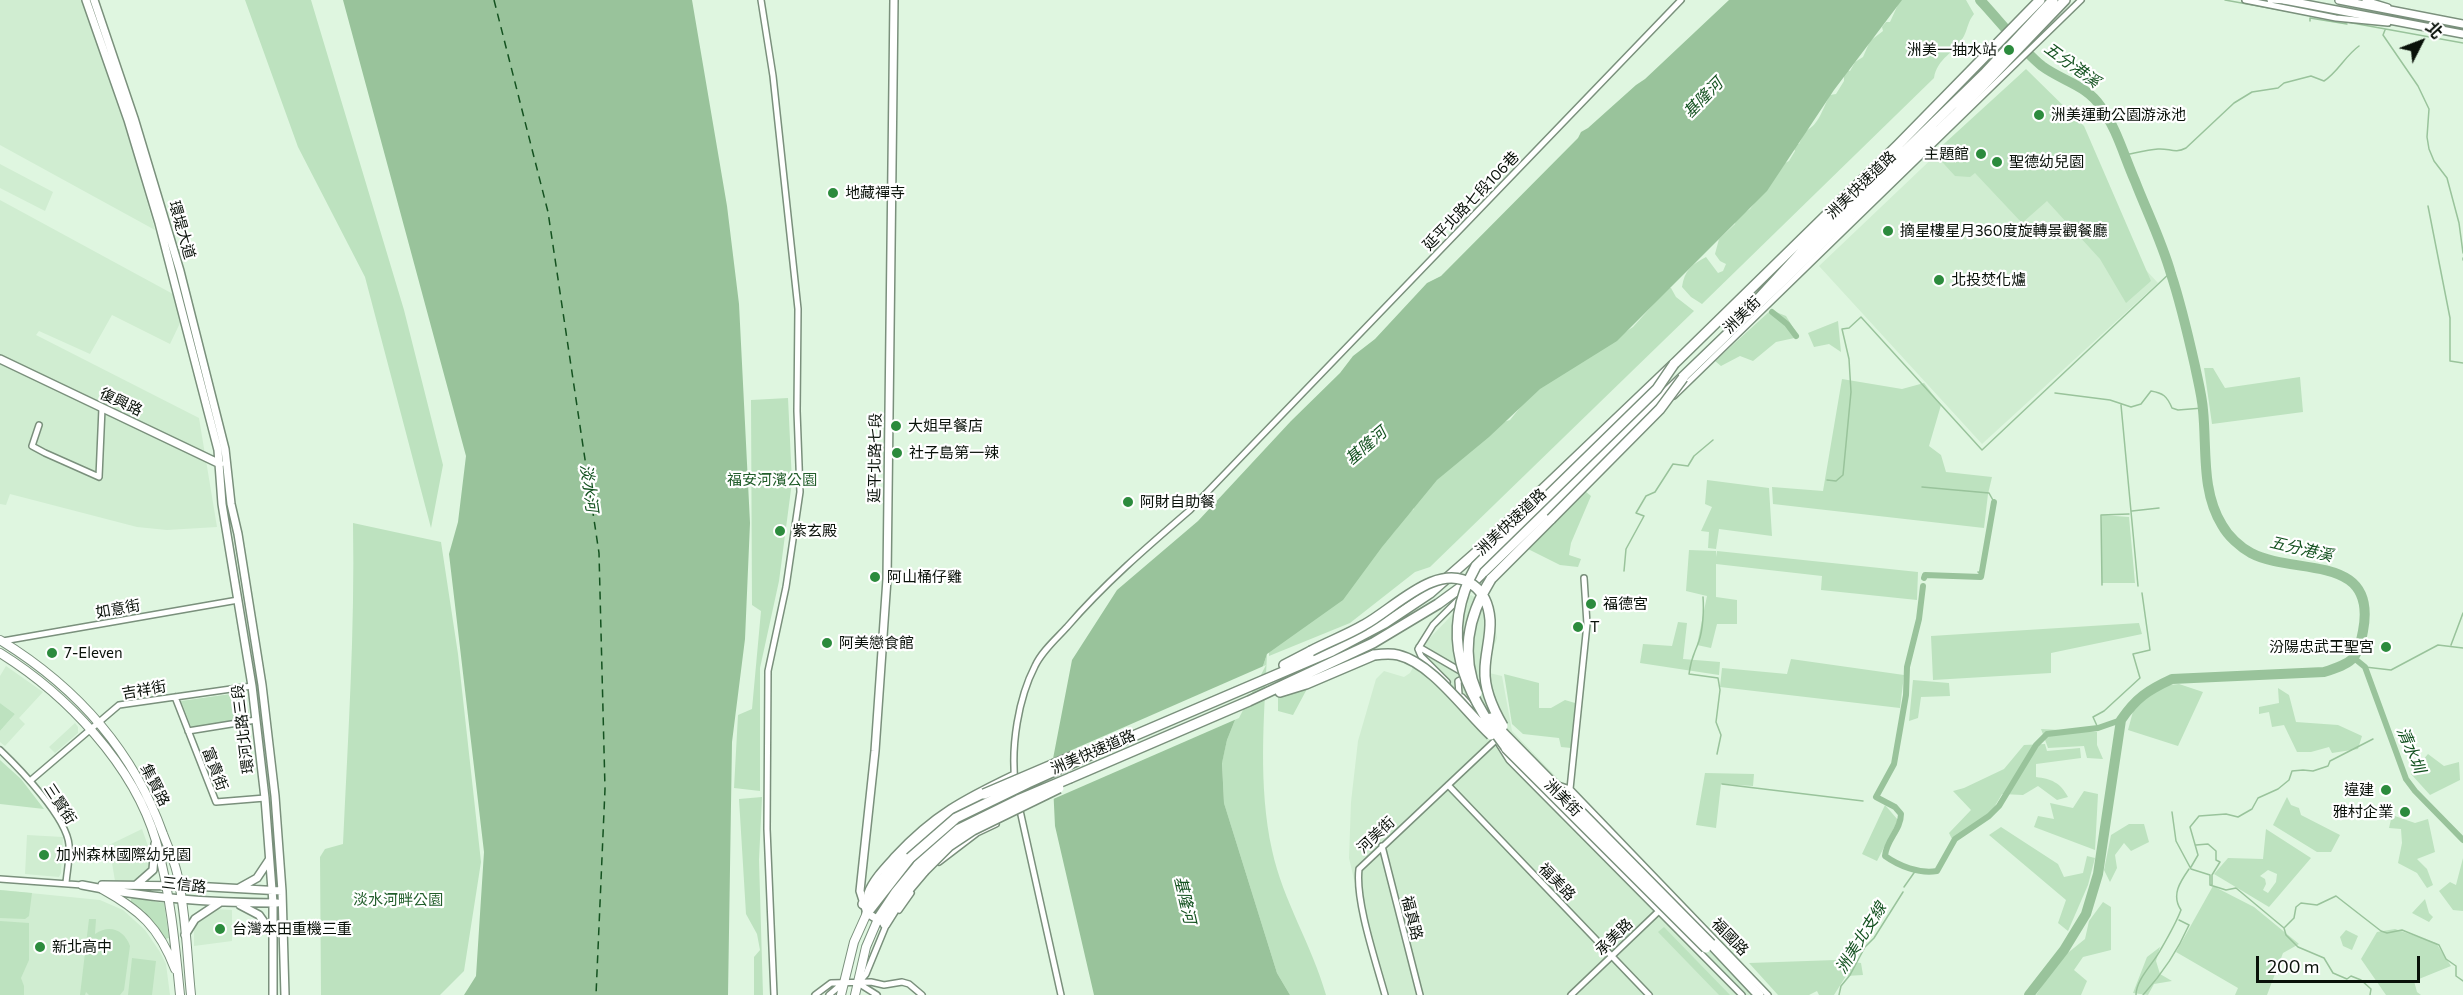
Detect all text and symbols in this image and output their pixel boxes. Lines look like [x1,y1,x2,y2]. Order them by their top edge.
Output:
north arrow [2391,12,2451,72]
text: 北 [2422,17,2447,42]
water label: 五分港溪 [2040,38,2104,92]
place label: 洲美一抽水站 [1907,41,1997,59]
marker: 洲美一抽水站 [2002,43,2016,57]
water label: 基隆河 [1679,74,1727,122]
place label: 洲美運動公園游泳池 [2051,106,2186,124]
marker: 洲美運動公園游泳池 [2032,108,2046,122]
place label: 主題館 [1924,145,1969,163]
street label: 洲美快速道路 [1822,147,1900,223]
marker: 主題館 [1974,147,1988,161]
street label: 延平北路七段106巷 [1419,148,1523,254]
place label: 聖德幼兒園 [2009,153,2084,171]
marker: 聖德幼兒園 [1990,155,2004,169]
place label: 地藏禪寺 [845,184,905,202]
marker: 地藏禪寺 [826,186,840,200]
street label: 環堤大道 [165,199,199,261]
place label: 摘星樓星月360度旋轉景觀餐廳 [1900,222,2107,240]
marker: 摘星樓星月360度旋轉景觀餐廳 [1881,224,1895,238]
place label: 北投焚化爐 [1951,271,2026,289]
marker: 北投焚化爐 [1932,273,1946,287]
street label: 洲美街 [1720,293,1764,337]
street label: 復興路 [97,384,145,420]
street label: 延平北路七段 [865,413,885,503]
place label: 大姐早餐店 [908,417,983,435]
marker: 大姐早餐店 [889,419,903,433]
water label: 基隆河 [1342,423,1390,469]
place label: 社子島第一辣 [909,444,999,462]
marker: 社子島第一辣 [890,446,904,460]
water label: 淡水河 [576,463,602,513]
park label: 福安河濱公園 [727,471,817,489]
street label: 洲美快速道路 [1472,485,1550,559]
place label: 阿財自助餐 [1140,493,1215,511]
marker: 阿財自助餐 [1121,495,1135,509]
place label: 紫玄殿 [792,522,837,540]
marker: 紫玄殿 [773,524,787,538]
water label: 五分港溪 [2268,532,2334,566]
place label: 阿山桶仔雞 [887,568,962,586]
marker: 阿山桶仔雞 [868,570,882,584]
place label: 福德宮 [1603,595,1648,613]
street label: 如意街 [94,596,142,622]
marker: 福德宮 [1584,597,1598,611]
place label: T [1590,618,1600,636]
marker: T [1571,620,1585,634]
place label: 阿美戀食館 [839,634,914,652]
marker: 阿美戀食館 [820,636,834,650]
place label: 汾陽忠武王聖宮 [2269,638,2374,656]
marker: 汾陽忠武王聖宮 [2379,640,2393,654]
place label: 7-Eleven [64,644,123,662]
marker: 7-Eleven [45,646,59,660]
street label: 吉祥街 [120,677,168,703]
street label: 環河北路三段 [229,683,257,775]
water label: 清水圳 [2393,724,2429,776]
street label: 洲美快速道路 [1048,726,1138,778]
street label: 富貴街 [199,745,231,793]
street label: 集賢路 [137,761,173,809]
street label: 洲美街 [1541,776,1585,820]
street label: 三賢街 [40,780,80,828]
place label: 違建 [2344,781,2374,799]
marker: 違建 [2379,783,2393,797]
place label: 雅村企業 [2333,803,2393,821]
marker: 雅村企業 [2398,805,2412,819]
street label: 河美街 [1353,813,1399,857]
place label: 加州森林國際幼兒園 [56,846,191,864]
marker: 加州森林國際幼兒園 [37,848,51,862]
street label: 福美路 [1535,860,1579,904]
street label: 三信路 [161,873,207,897]
water label: 基隆河 [1170,874,1200,926]
park label: 淡水河畔公園 [353,891,443,909]
street label: 福真路 [1398,894,1426,942]
water label: 洲美北支線 [1832,899,1890,977]
street label: 承美路 [1592,915,1636,959]
street label: 福國路 [1708,915,1752,959]
place label: 台灣本田重機三重 [232,920,352,938]
marker: 台灣本田重機三重 [213,922,227,936]
place label: 新北高中 [52,938,112,956]
marker: 新北高中 [33,940,47,954]
scale bar [2259,944,2422,982]
text: 200 m [2267,955,2320,977]

